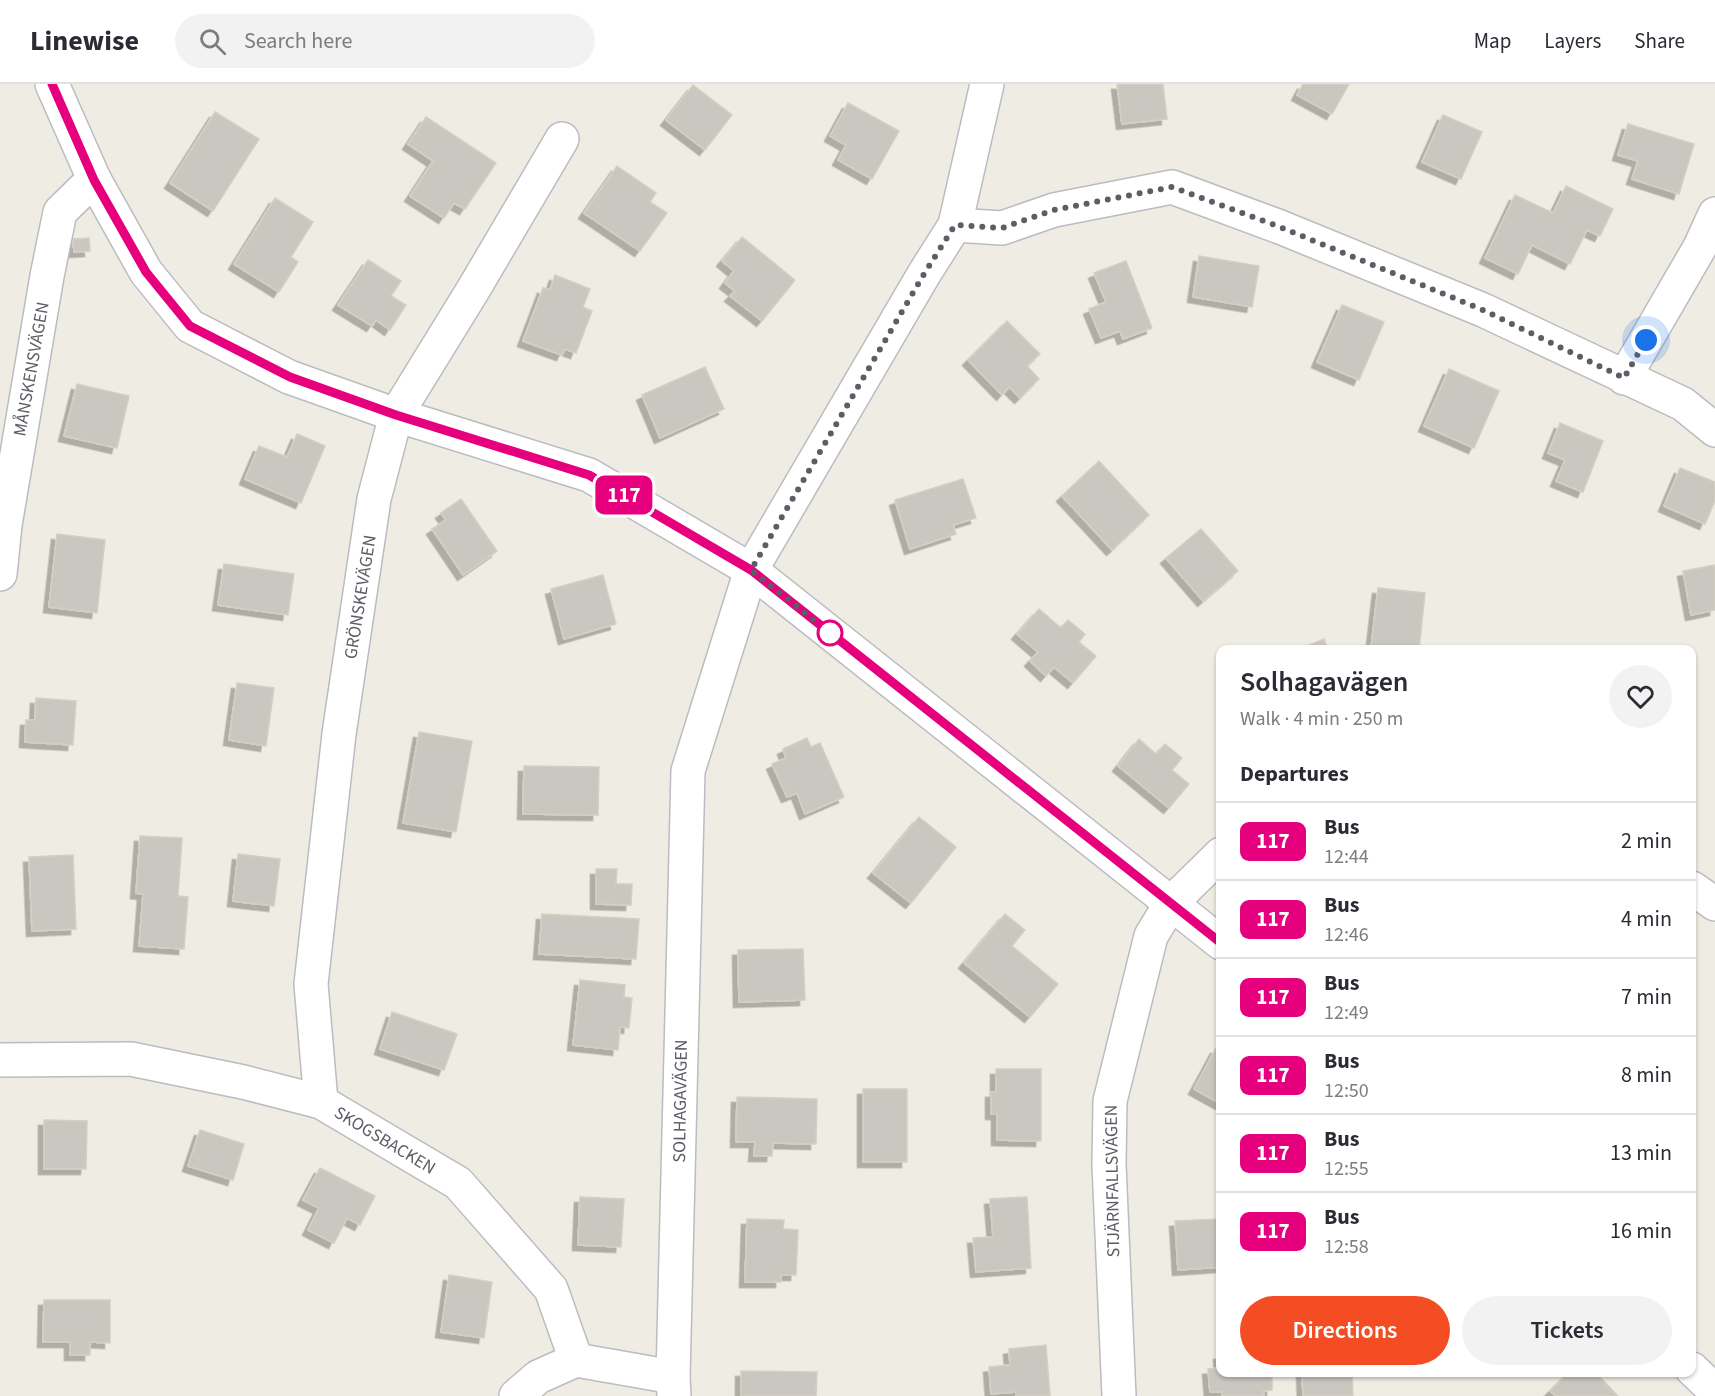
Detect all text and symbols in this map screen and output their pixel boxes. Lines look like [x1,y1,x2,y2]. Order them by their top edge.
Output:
search box [175,14,595,68]
text: Linewise [30,21,139,61]
icon: search [196,25,229,58]
text: Search here [244,25,352,57]
text: Map [1474,26,1511,56]
text: Layers [1544,26,1601,56]
text: Share [1634,26,1685,56]
street label: MÅNSKENSVÄGEN [7,300,56,438]
your location [1631,325,1661,355]
line badge: 117 [590,476,658,514]
text: 117 [607,480,641,510]
street label: GRÖNSKEVÄGEN [338,533,383,661]
unlabelled marker [817,620,843,646]
text: Solhagavägen [1240,662,1409,702]
button: heart [1609,665,1672,728]
text: Walk · 4 min · 250 m [1240,705,1403,733]
text: Departures [1240,758,1349,790]
text: Bus [1324,811,1360,843]
text: 2 min [1621,825,1672,857]
text: 117 [1256,826,1290,856]
text: 12:44 [1324,843,1369,871]
text: Bus [1324,889,1360,921]
text: 4 min [1621,903,1672,935]
text: 117 [1256,904,1290,934]
text: 12:46 [1324,921,1369,949]
text: Bus [1324,967,1360,999]
text: 7 min [1621,981,1672,1013]
text: 117 [1256,982,1290,1012]
text: 12:49 [1324,999,1369,1027]
street label: SOLHAGAVÄGEN [667,1039,694,1163]
text: Bus [1324,1045,1360,1077]
text: 8 min [1621,1059,1672,1091]
text: 117 [1256,1060,1290,1090]
text: 12:50 [1324,1077,1369,1105]
street label: SKOGSBACKEN [329,1100,440,1181]
street label: STJÄRNFALLSVÄGEN [1099,1105,1126,1257]
text: Bus [1324,1123,1360,1155]
text: 13 min [1610,1137,1672,1169]
text: 117 [1256,1138,1290,1168]
text: 12:55 [1324,1155,1369,1183]
text: Bus [1324,1201,1360,1233]
text: 16 min [1610,1215,1672,1247]
text: 117 [1256,1216,1290,1246]
text: 12:58 [1324,1233,1369,1261]
button: Directions [1240,1296,1450,1365]
button: Tickets [1462,1296,1672,1365]

